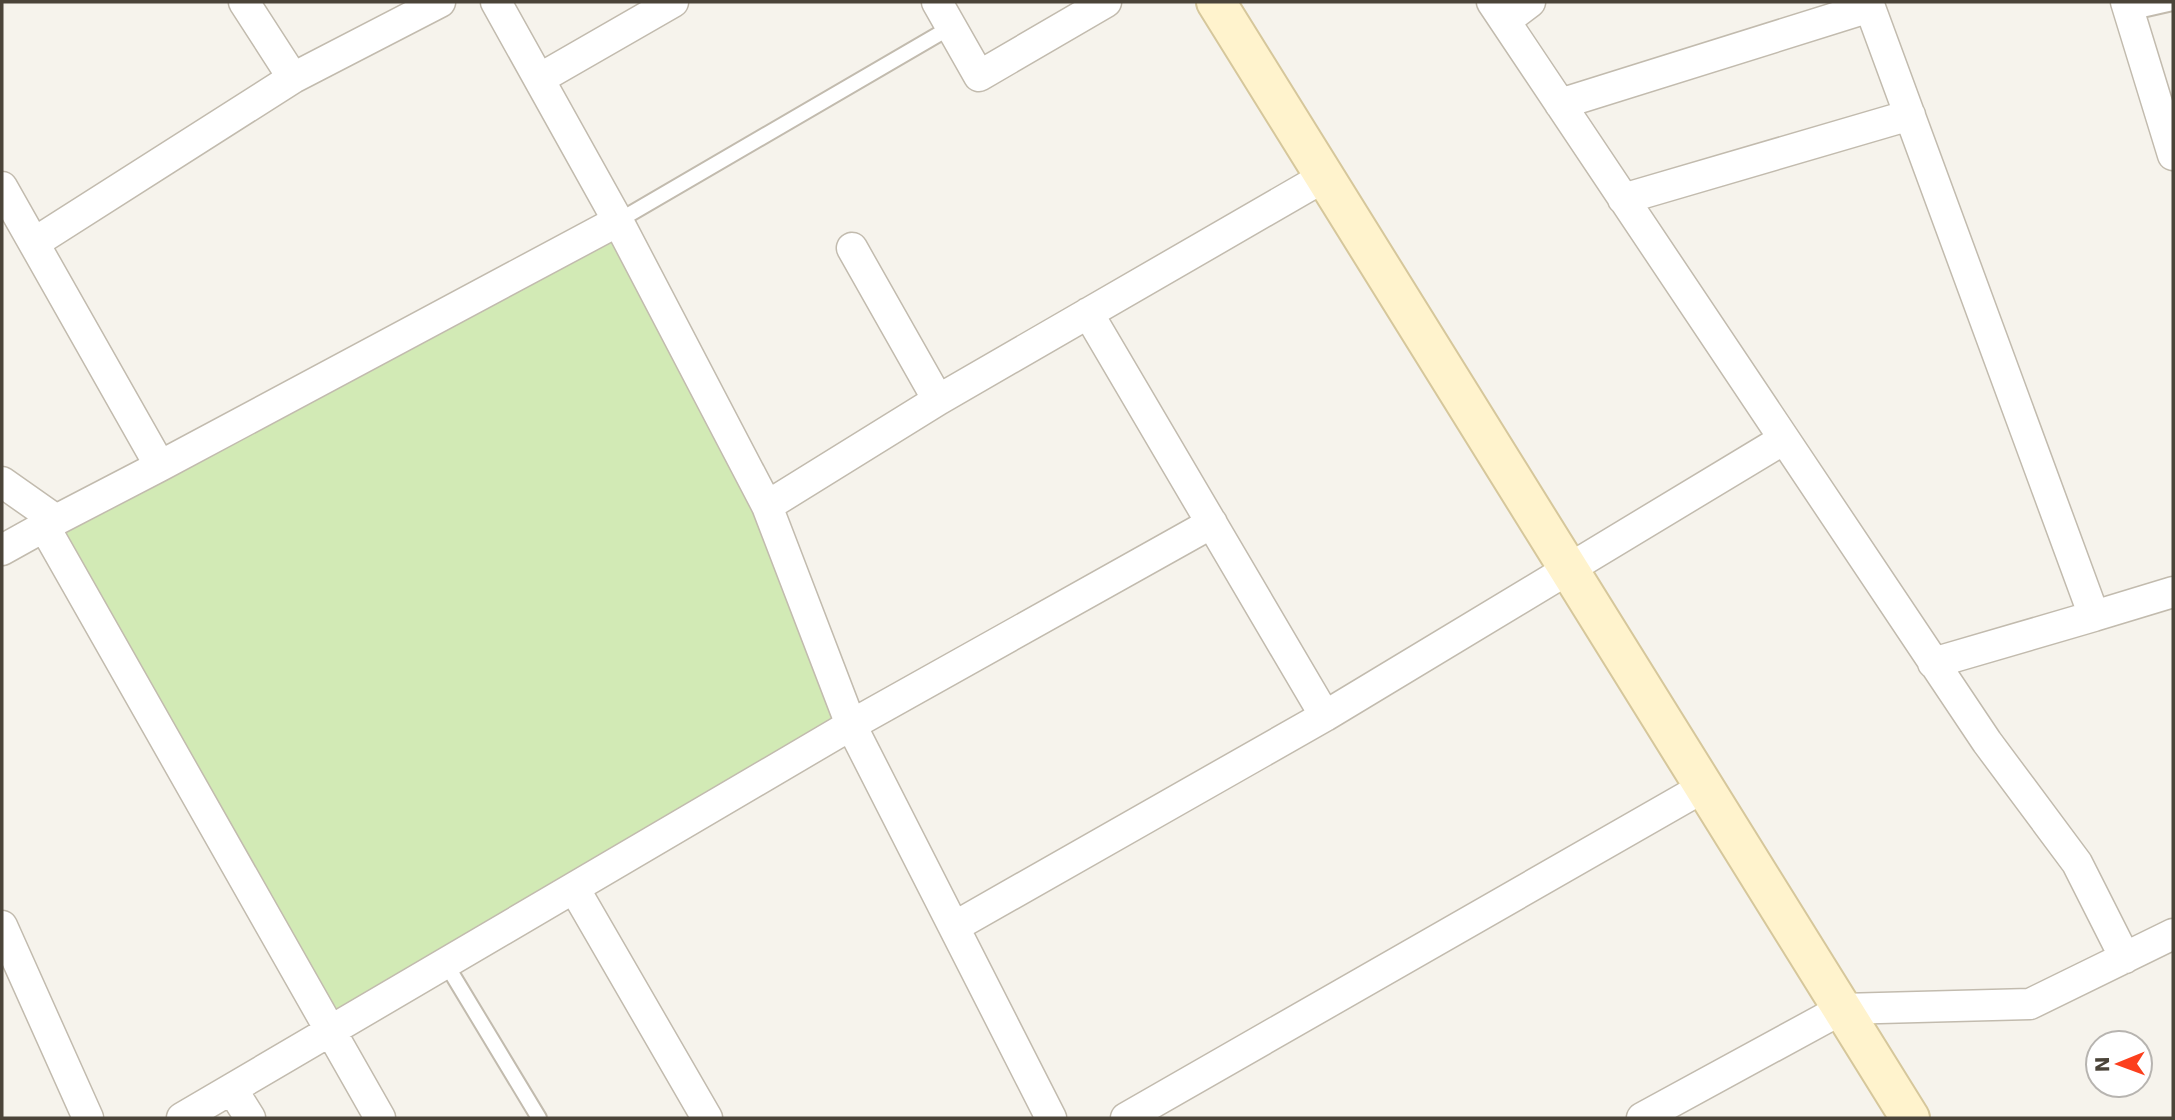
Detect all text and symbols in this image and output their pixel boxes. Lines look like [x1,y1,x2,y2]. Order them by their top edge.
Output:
north arrow [2084,1029,2154,1099]
text: N [2091,1056,2113,1072]

